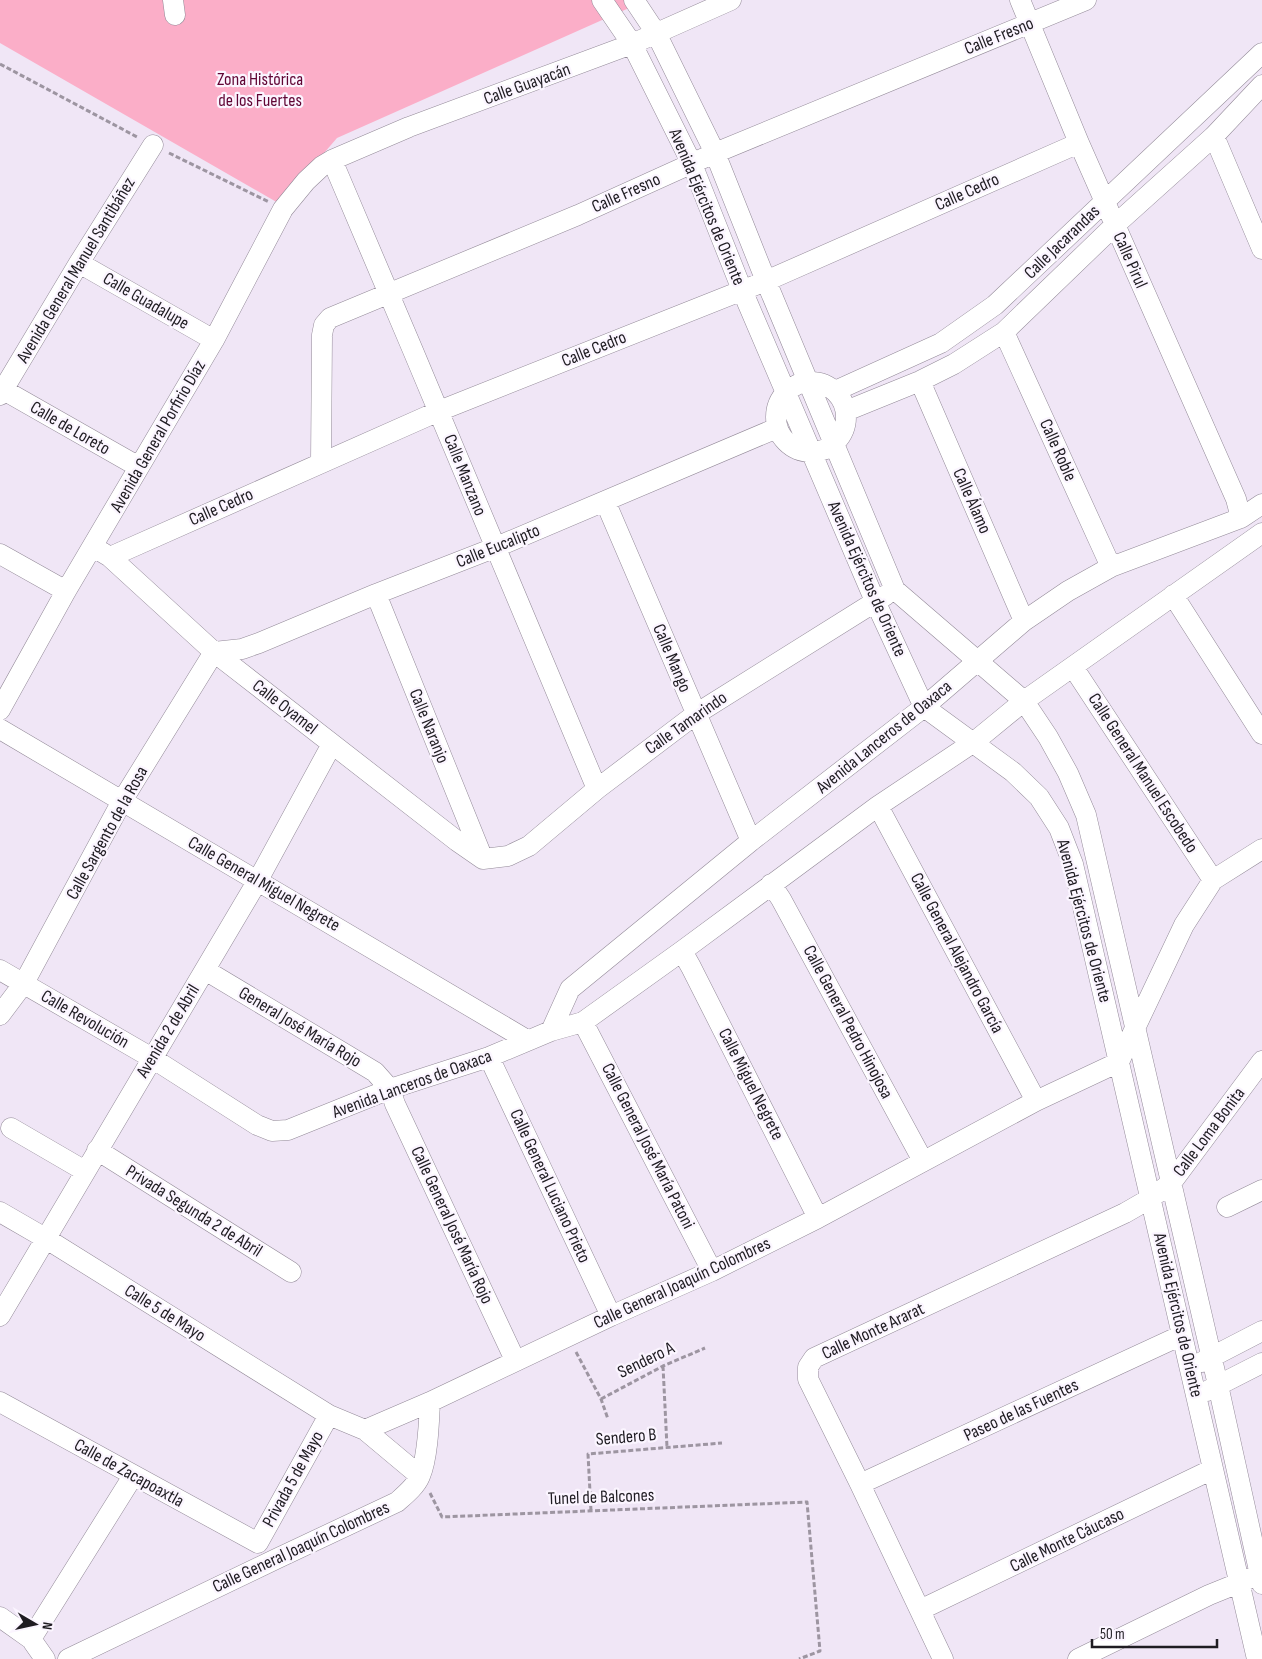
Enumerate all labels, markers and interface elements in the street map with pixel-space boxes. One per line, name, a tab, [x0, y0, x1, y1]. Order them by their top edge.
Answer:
street label: Calle Fresno	[961, 13, 1037, 59]
street label: Calle Guayacán	[481, 59, 573, 109]
park label: Zona Histórica de los Fuertes	[217, 69, 303, 111]
street label: Avenida Ejércitos de Oriente	[664, 125, 749, 288]
street label: Calle Fresno	[589, 169, 663, 217]
street label: Calle Cedro	[932, 169, 1002, 215]
street label: Avenida General Manuel Santibáñez	[12, 173, 140, 367]
street label: Calle Jacarandas	[1020, 201, 1104, 283]
street label: Calle Pirul	[1108, 229, 1152, 291]
street label: Calle Guadalupe	[99, 268, 193, 334]
street label: Calle Cedro	[559, 327, 629, 371]
street label: Avenida General Porfirio Díaz	[105, 356, 210, 517]
street label: Calle de Loreto	[26, 397, 114, 459]
street label: Calle Roble	[1035, 416, 1081, 484]
street label: Calle Manzano	[439, 431, 491, 519]
street label: Calle Álamo	[948, 465, 996, 537]
street label: Calle Cedro	[186, 484, 256, 530]
street label: Avenida Ejércitos de Oriente	[823, 497, 911, 660]
street label: Calle Eucalipto	[453, 520, 543, 572]
street label: Calle Mango	[648, 621, 696, 695]
street label: Calle Oyamel	[248, 675, 322, 739]
street label: Avenida Lanceros de Oaxaca	[811, 676, 956, 799]
street label: Calle Naranjo	[405, 686, 453, 766]
street label: Calle Tamarindo	[641, 687, 731, 759]
street label: Calle General Manuel Escobedo	[1084, 689, 1202, 857]
street label: Calle Sargento de la Rosa	[62, 763, 152, 903]
street label: Calle General Miguel Negrete	[184, 832, 344, 936]
street label: Avenida Ejércitos de Oriente	[1052, 836, 1116, 1005]
street label: Calle General Alejandro García	[906, 869, 1008, 1037]
street label: Calle General Pedro Hinojosa	[799, 942, 897, 1102]
street label: Avenida 2 de Abril	[131, 981, 204, 1082]
street label: General José María Rojo	[235, 982, 365, 1072]
street label: Calle Revolución	[37, 985, 133, 1053]
street label: Calle Miguel Negrete	[714, 1025, 788, 1143]
street label: Avenida Lanceros de Oaxaca	[329, 1045, 495, 1123]
street label: Calle General José María Patoni	[597, 1060, 699, 1232]
street label: Calle Loma Bonita	[1169, 1083, 1249, 1181]
street label: Calle General Luciano Prieto	[505, 1106, 595, 1266]
street label: Calle General José María Rojo	[406, 1143, 498, 1307]
street label: Privada Segunda 2 de Abril	[122, 1161, 266, 1261]
street label: Avenida Ejércitos de Oriente	[1149, 1230, 1207, 1399]
street label: Calle General Joaquín Colombres	[590, 1233, 774, 1333]
street label: Calle 5 de Mayo	[121, 1280, 209, 1346]
street label: Calle Monte Ararat	[818, 1298, 928, 1364]
street label: Sendero A	[614, 1337, 678, 1383]
street label: Paseo de las Fuentes	[960, 1374, 1082, 1446]
street label: Sendero B	[595, 1424, 657, 1450]
street label: Privada 5 de Mayo	[258, 1427, 328, 1531]
street label: Calle de Zacapoaxtla	[71, 1434, 188, 1512]
street label: Tunel de Balcones	[547, 1485, 655, 1509]
street label: Calle General Joaquín Colombres	[209, 1497, 393, 1597]
street label: Calle Monte Cáucaso	[1007, 1503, 1127, 1577]
north arrow	[10, 1599, 60, 1649]
scale bar	[1092, 1616, 1217, 1648]
text: N	[38, 1621, 56, 1631]
text: 50 m	[1100, 1625, 1125, 1644]

